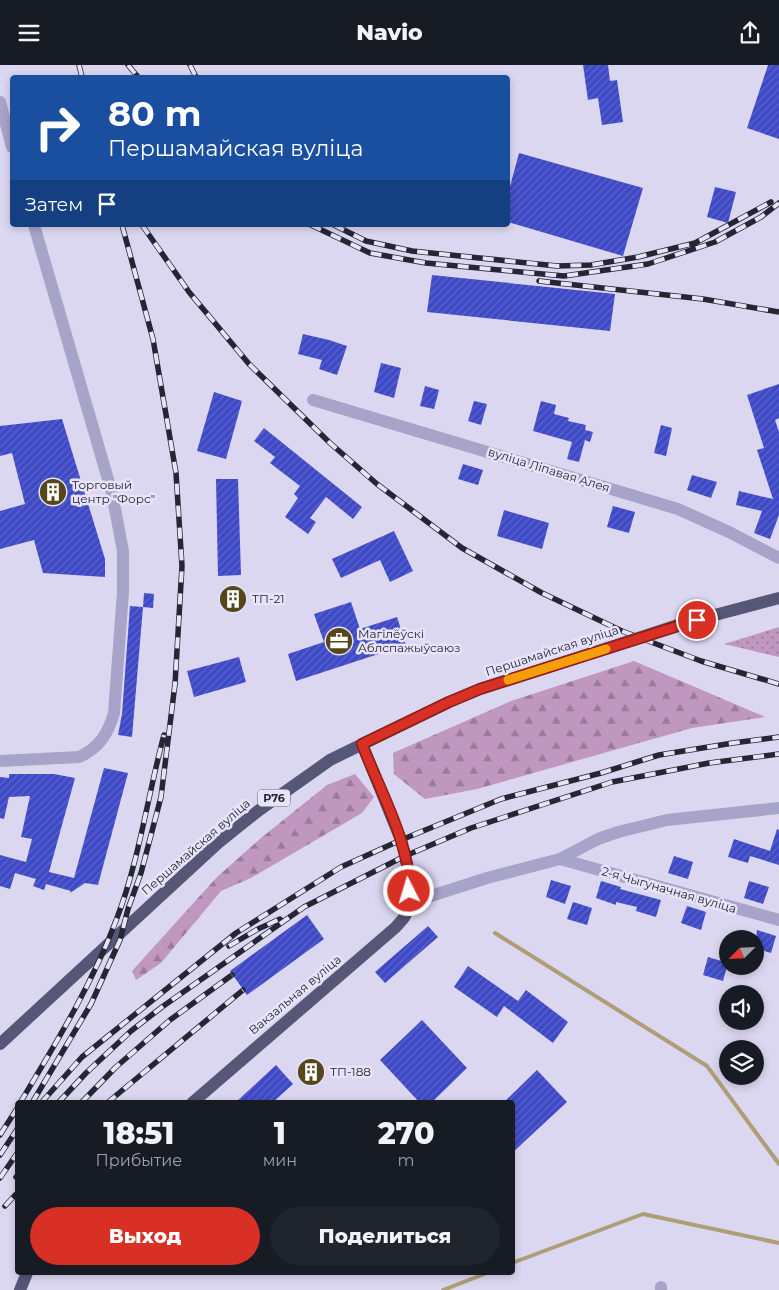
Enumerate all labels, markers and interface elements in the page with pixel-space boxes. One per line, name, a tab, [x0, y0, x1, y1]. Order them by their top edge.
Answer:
icon: menu	[15, 19, 43, 47]
text: Navio	[356, 19, 423, 46]
icon: share	[736, 19, 764, 47]
text: 80 m	[108, 92, 202, 135]
icon: right	[25, 95, 90, 160]
text: Першамайская вуліца	[108, 135, 363, 162]
icon: arrive	[93, 190, 121, 218]
text: Затем	[25, 193, 83, 216]
street label: вуліца Ліпавая Алея	[486, 444, 612, 495]
building icon: Торговый центр "Форс"	[38, 477, 68, 507]
place label: Торговый центр "Форс"	[72, 477, 155, 506]
building icon: ТП-21	[218, 584, 248, 614]
place label: ТП-21	[252, 591, 285, 606]
pin	[676, 599, 718, 641]
icon: arrive	[683, 606, 711, 634]
street label: Першамайская вуліца	[483, 622, 620, 679]
office icon: Магілёўскі Аблспажыўсаюз	[324, 626, 354, 656]
place label: Магілёўскі Аблспажыўсаюз	[358, 626, 461, 655]
road number: Р76	[258, 789, 290, 806]
street label: Першамайская вуліца	[138, 795, 253, 898]
street label: 2-я Чыгуначная вуліца	[600, 863, 738, 916]
position arrow	[382, 864, 434, 916]
north arrow	[719, 930, 764, 975]
map controls	[719, 930, 764, 1085]
street label: Вакзальная вуліца	[245, 952, 344, 1038]
button: sound	[719, 985, 764, 1030]
button: layers	[719, 1040, 764, 1085]
building icon: ТП-188	[296, 1057, 326, 1087]
place label: ТП-188	[330, 1064, 371, 1079]
text: 18:51	[103, 1115, 174, 1152]
text: 1	[274, 1115, 286, 1152]
text: 270	[378, 1115, 435, 1152]
text: Прибытие	[95, 1151, 182, 1170]
text: мин	[263, 1151, 297, 1170]
text: m	[398, 1151, 415, 1170]
button: Выход	[30, 1207, 260, 1265]
button: Поделиться	[270, 1207, 500, 1265]

